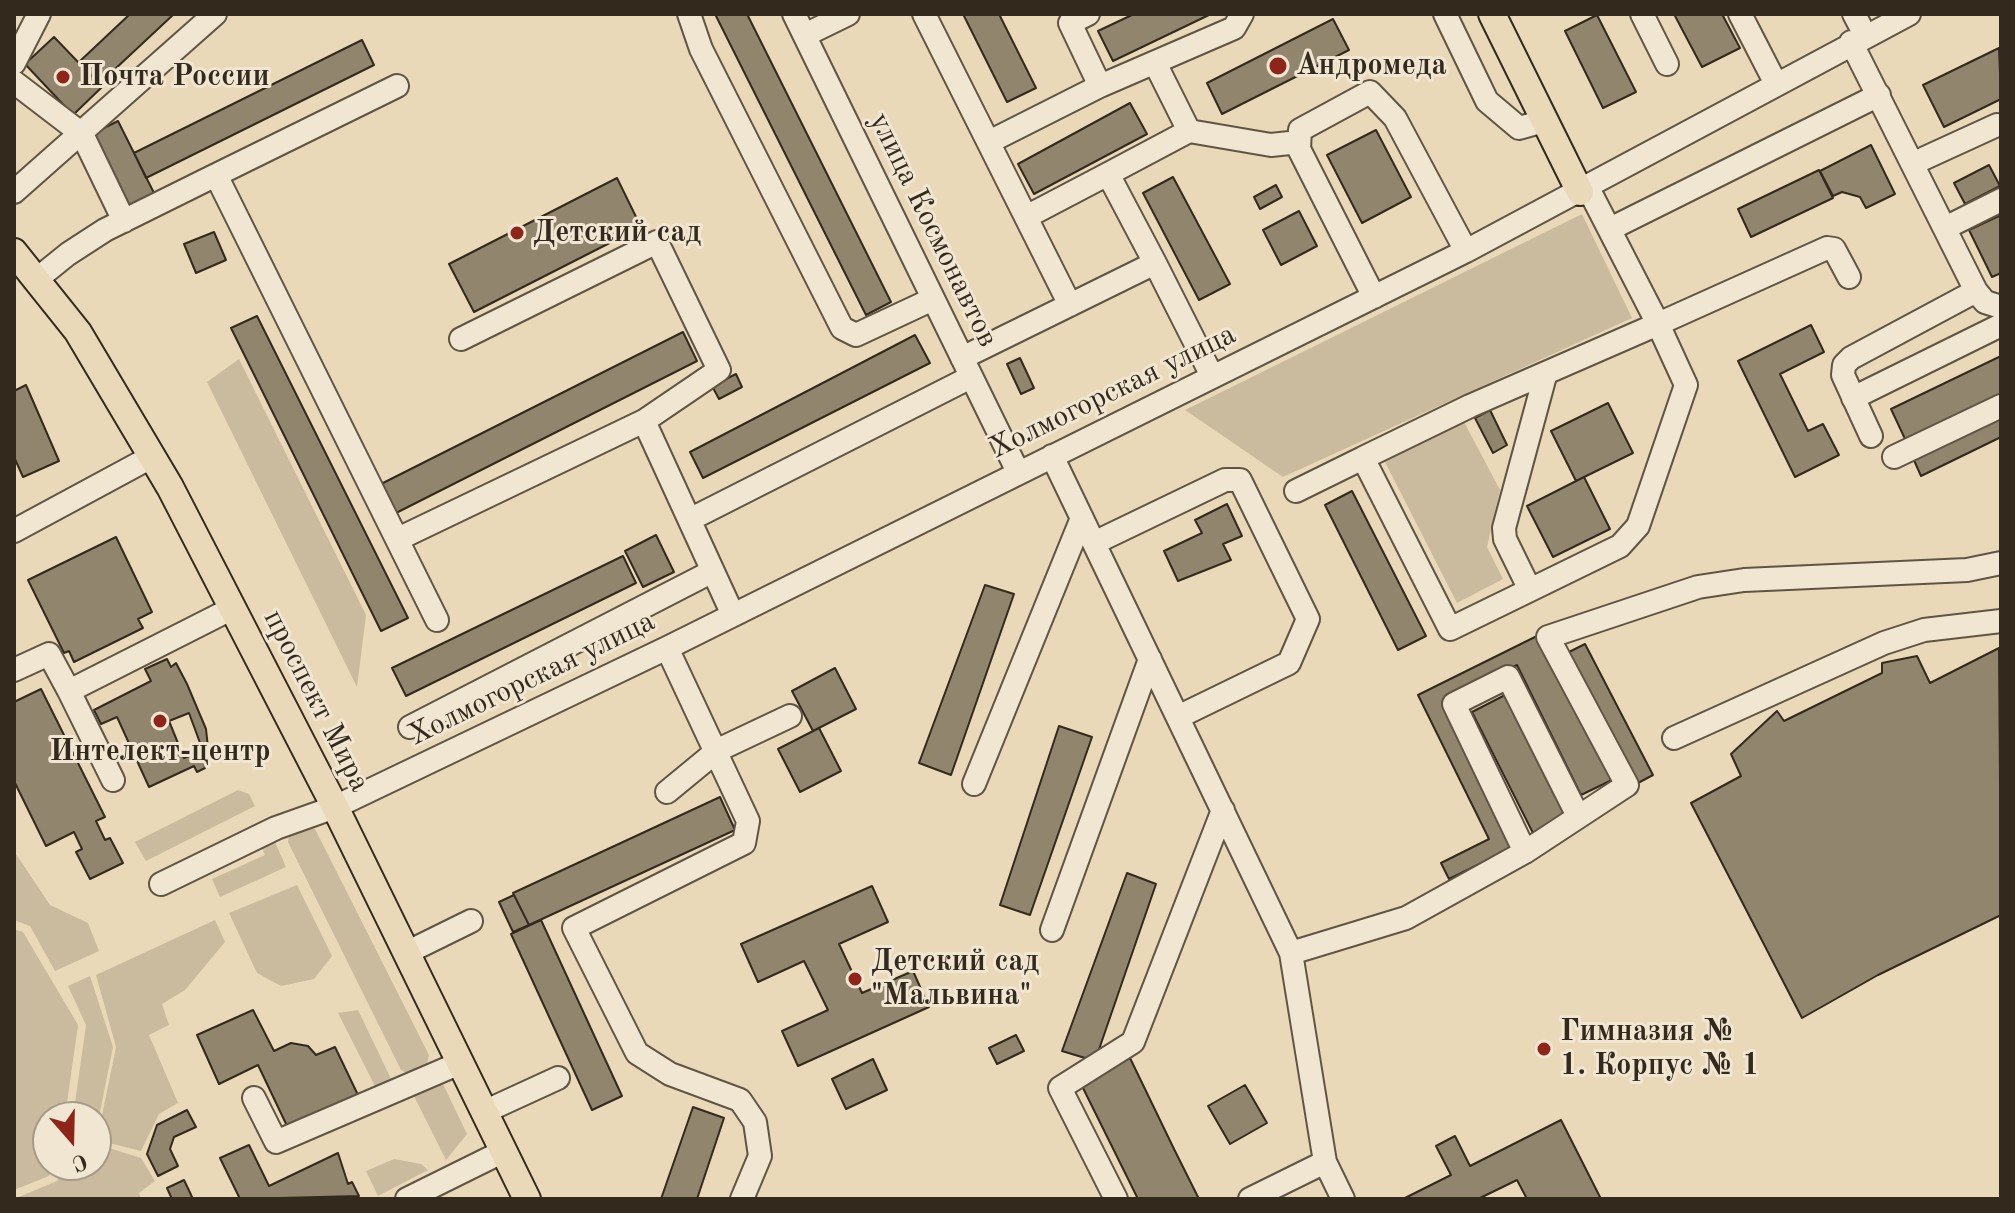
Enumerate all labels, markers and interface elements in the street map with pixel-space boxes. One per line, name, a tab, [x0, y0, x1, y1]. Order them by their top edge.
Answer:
place label: Андромеда	[1296, 48, 1447, 84]
marker: Андромеда	[1267, 55, 1289, 77]
place label: Почта России	[79, 59, 270, 95]
marker: Почта России	[54, 68, 72, 86]
street label: улица Космонавтов	[861, 107, 1005, 353]
place label: Детский сад	[533, 215, 701, 251]
marker: Детский сад	[508, 224, 526, 242]
street label: Холмогорская улица	[984, 317, 1242, 467]
street label: проспект Мира	[255, 604, 377, 798]
street label: Холмогорская улица	[403, 604, 661, 754]
marker: Интелект-центр	[151, 712, 169, 730]
place label: Интелект-центр	[49, 734, 271, 770]
place label: Детский сад "Мальвина"	[871, 944, 1039, 1014]
marker: Детский сад "Мальвина"	[846, 970, 864, 988]
place label: Гимназия № 1. Корпус № 1	[1560, 1014, 1759, 1084]
marker: Гимназия № 1. Корпус № 1	[1535, 1040, 1553, 1058]
north arrow	[32, 1101, 112, 1181]
text: С	[69, 1149, 90, 1174]

